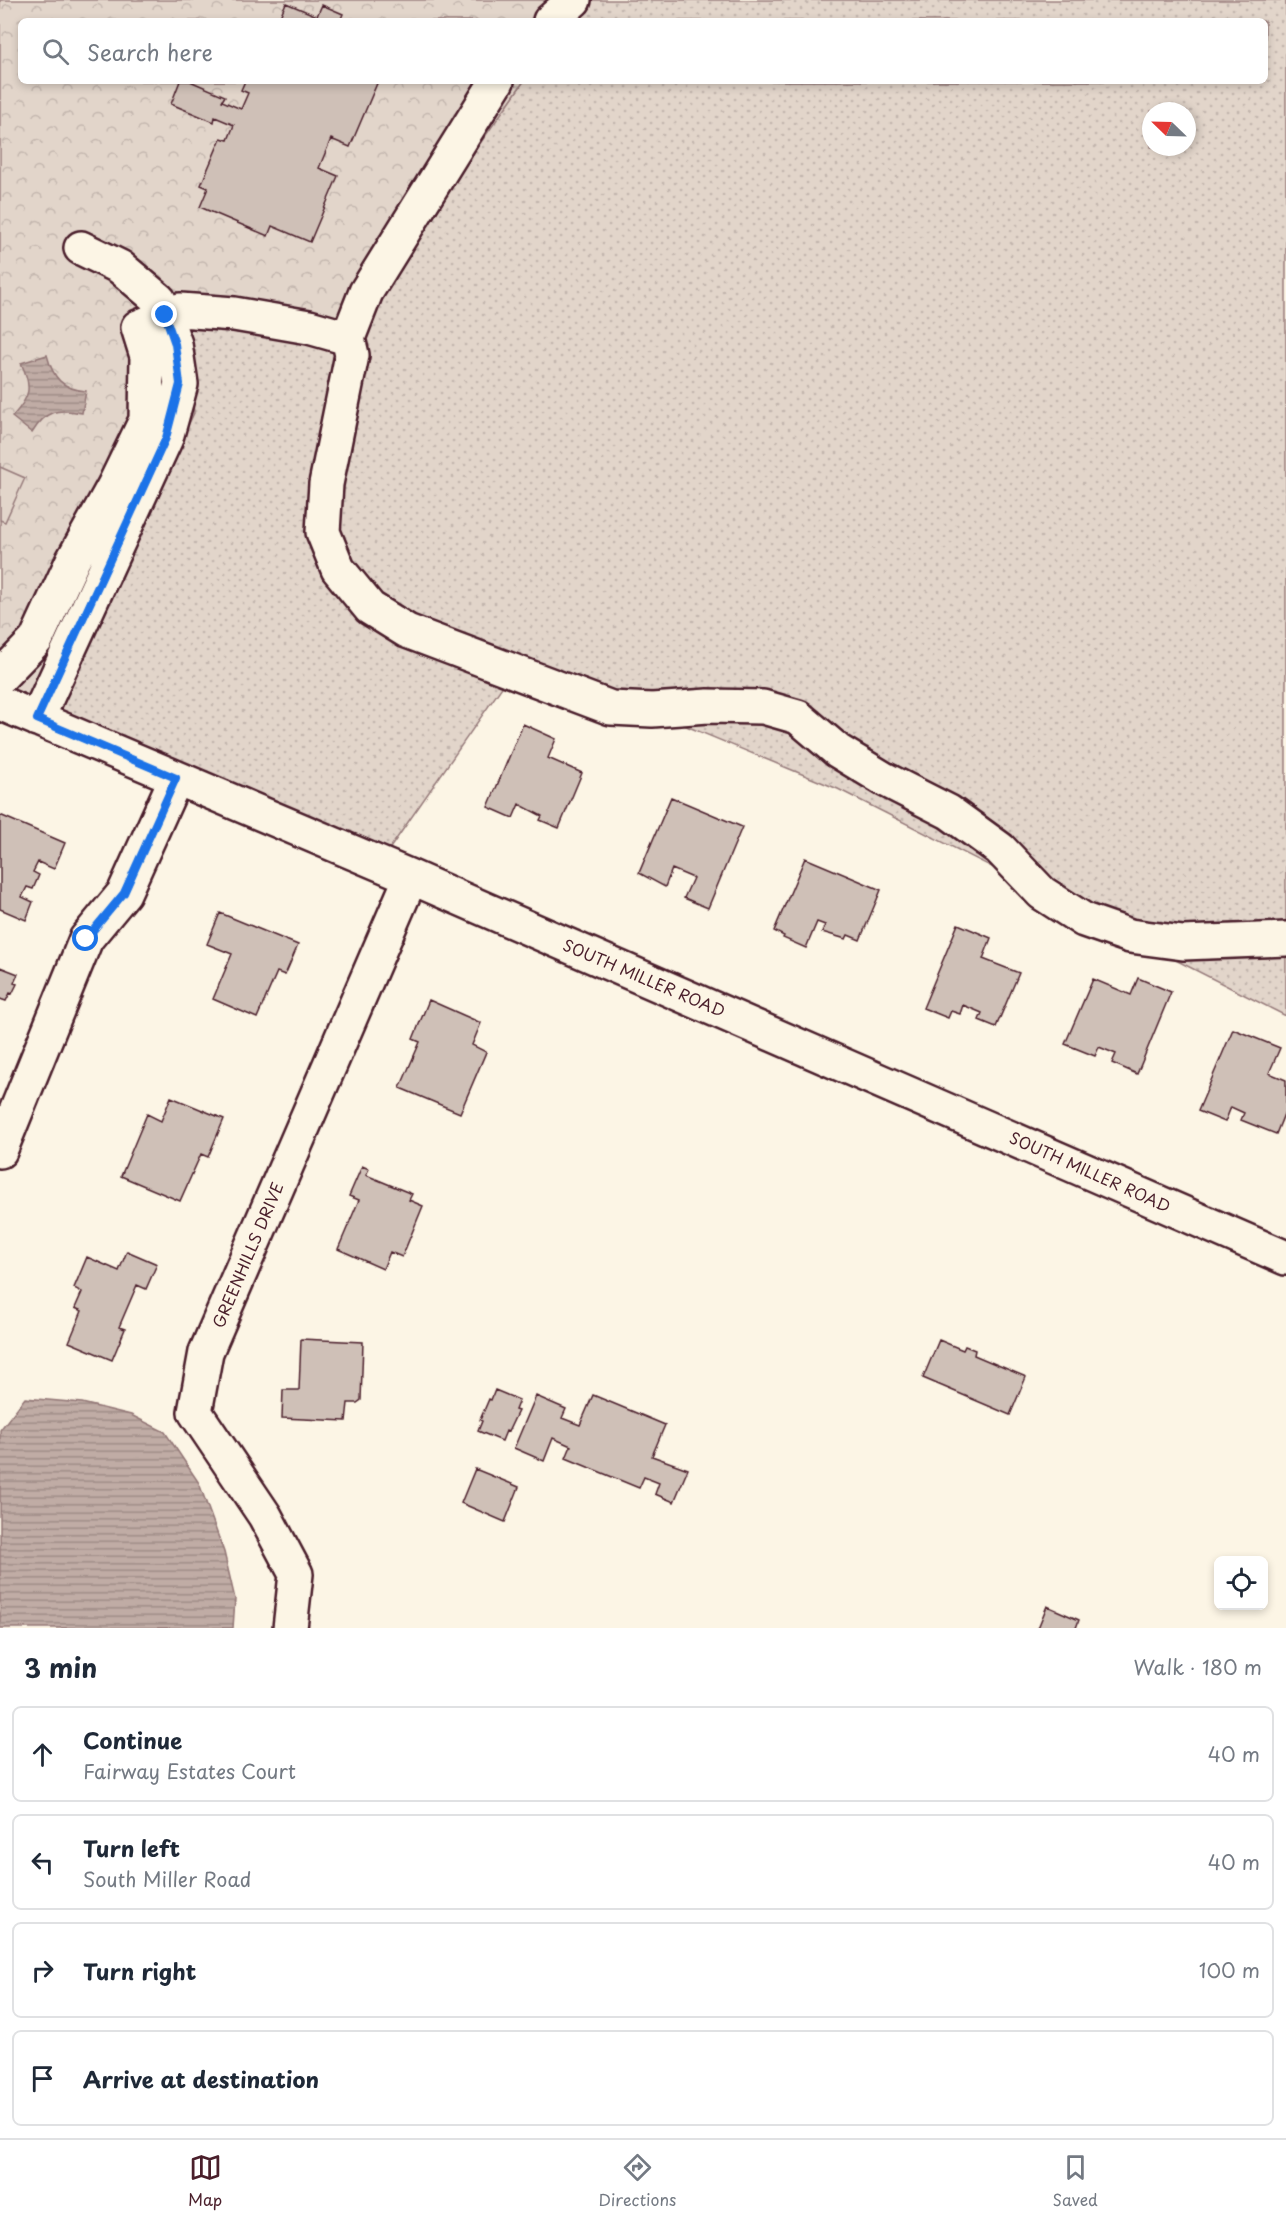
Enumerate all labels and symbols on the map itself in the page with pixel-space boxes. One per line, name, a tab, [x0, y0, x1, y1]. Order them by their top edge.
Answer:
north arrow	[1142, 102, 1196, 156]
route end	[151, 301, 177, 327]
route start	[72, 925, 98, 951]
street label: SOUTH MILLER ROAD	[560, 932, 729, 1022]
street label: SOUTH MILLER ROAD	[1006, 1125, 1175, 1217]
street label: GREENHILLS DRIVE	[206, 1178, 289, 1331]

